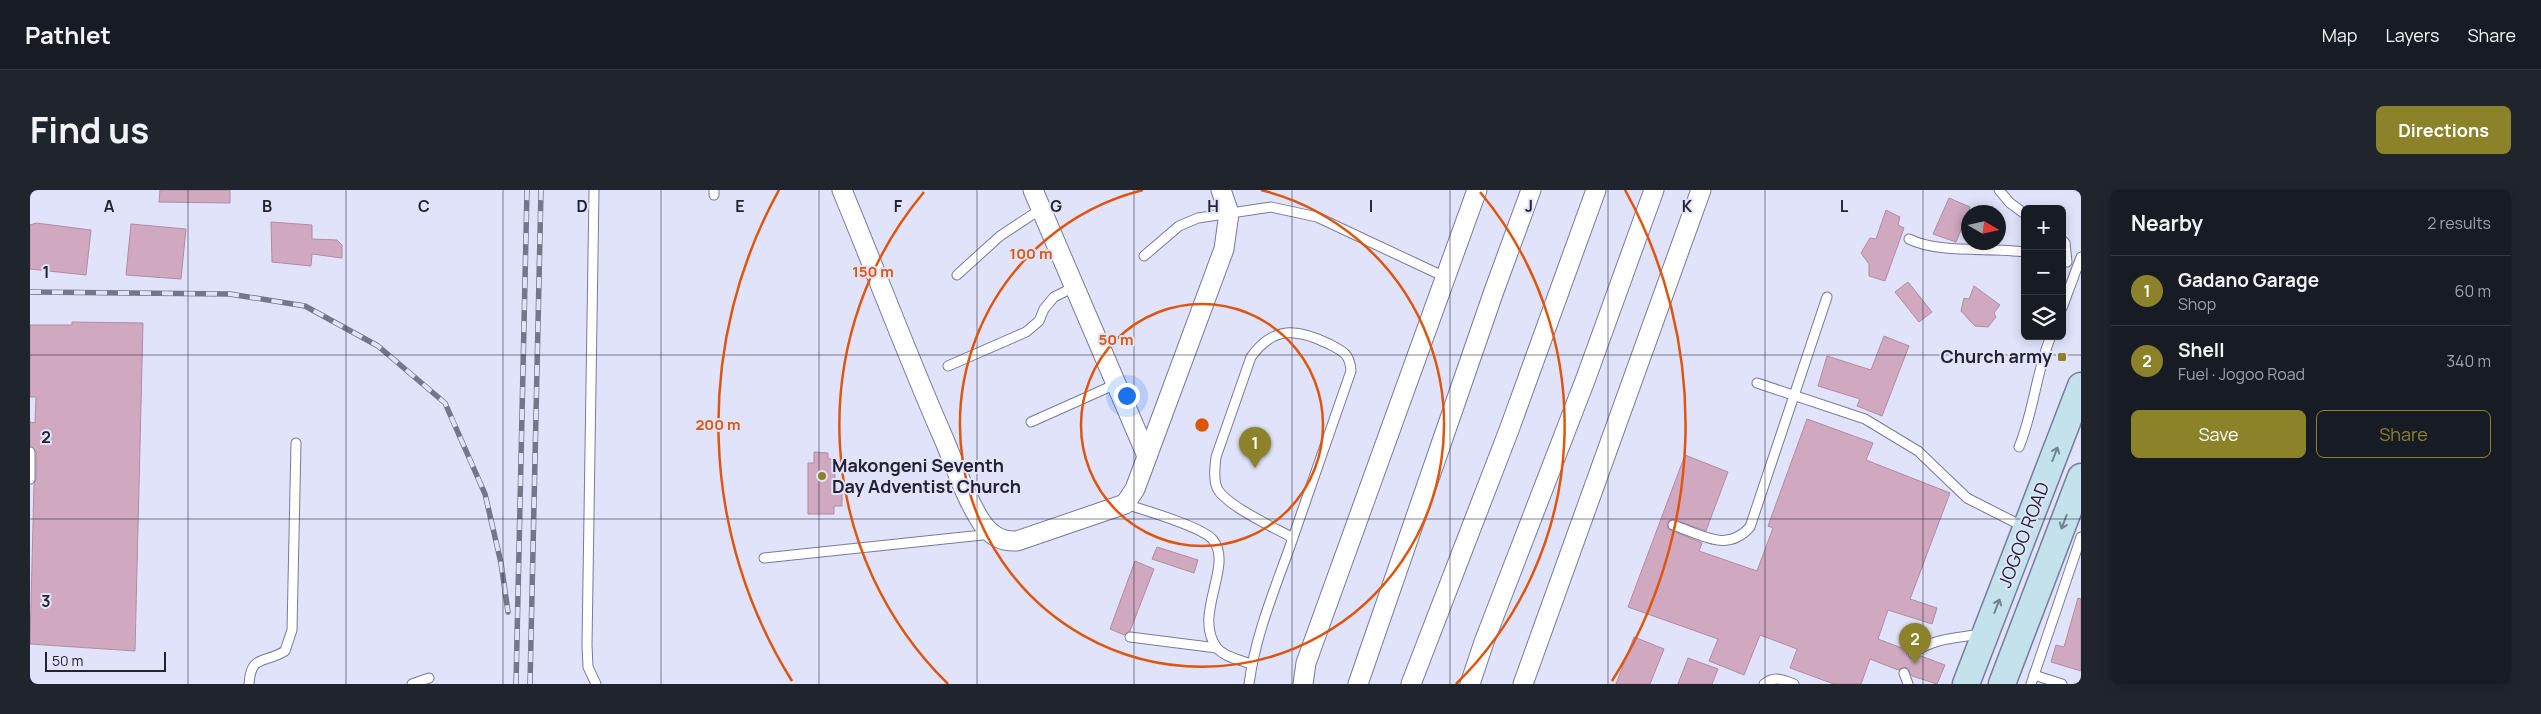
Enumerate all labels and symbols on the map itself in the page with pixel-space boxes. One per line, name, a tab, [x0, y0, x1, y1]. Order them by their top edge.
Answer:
text: A	[104, 195, 115, 217]
text: B	[262, 195, 272, 217]
text: C	[418, 195, 430, 217]
text: D	[576, 195, 588, 217]
text: E	[735, 195, 745, 217]
text: F	[894, 195, 903, 217]
text: G	[1050, 195, 1062, 217]
text: H	[1207, 195, 1219, 217]
text: I	[1369, 195, 1373, 217]
text: J	[1525, 195, 1533, 217]
text: K	[1682, 195, 1693, 217]
text: L	[1840, 195, 1849, 217]
north arrow	[1961, 205, 2006, 250]
text: 100 m	[1010, 243, 1052, 264]
text: 1	[42, 261, 50, 283]
text: 150 m	[852, 261, 894, 282]
text: 50 m	[1098, 329, 1134, 350]
place label: Church army	[1941, 344, 2052, 368]
marker: Church army	[2056, 351, 2068, 363]
your location	[1114, 383, 1140, 409]
text: 200 m	[695, 414, 741, 435]
centre of rings	[1193, 416, 1211, 434]
text: 2	[41, 426, 51, 448]
pin: 1	[1239, 427, 1271, 468]
one-way arrow	[2051, 447, 2060, 462]
place label: Makongeni Seventh Day Adventist Church	[832, 453, 1021, 498]
marker: Makongeni Seventh Day Adventist Church	[816, 470, 828, 482]
street label: JOGOO ROAD	[1992, 478, 2054, 591]
one-way arrow	[2059, 514, 2068, 529]
text: 3	[41, 590, 51, 612]
one-way arrow	[1993, 599, 2002, 614]
pin: 2	[1899, 623, 1931, 664]
scale bar	[45, 649, 166, 672]

